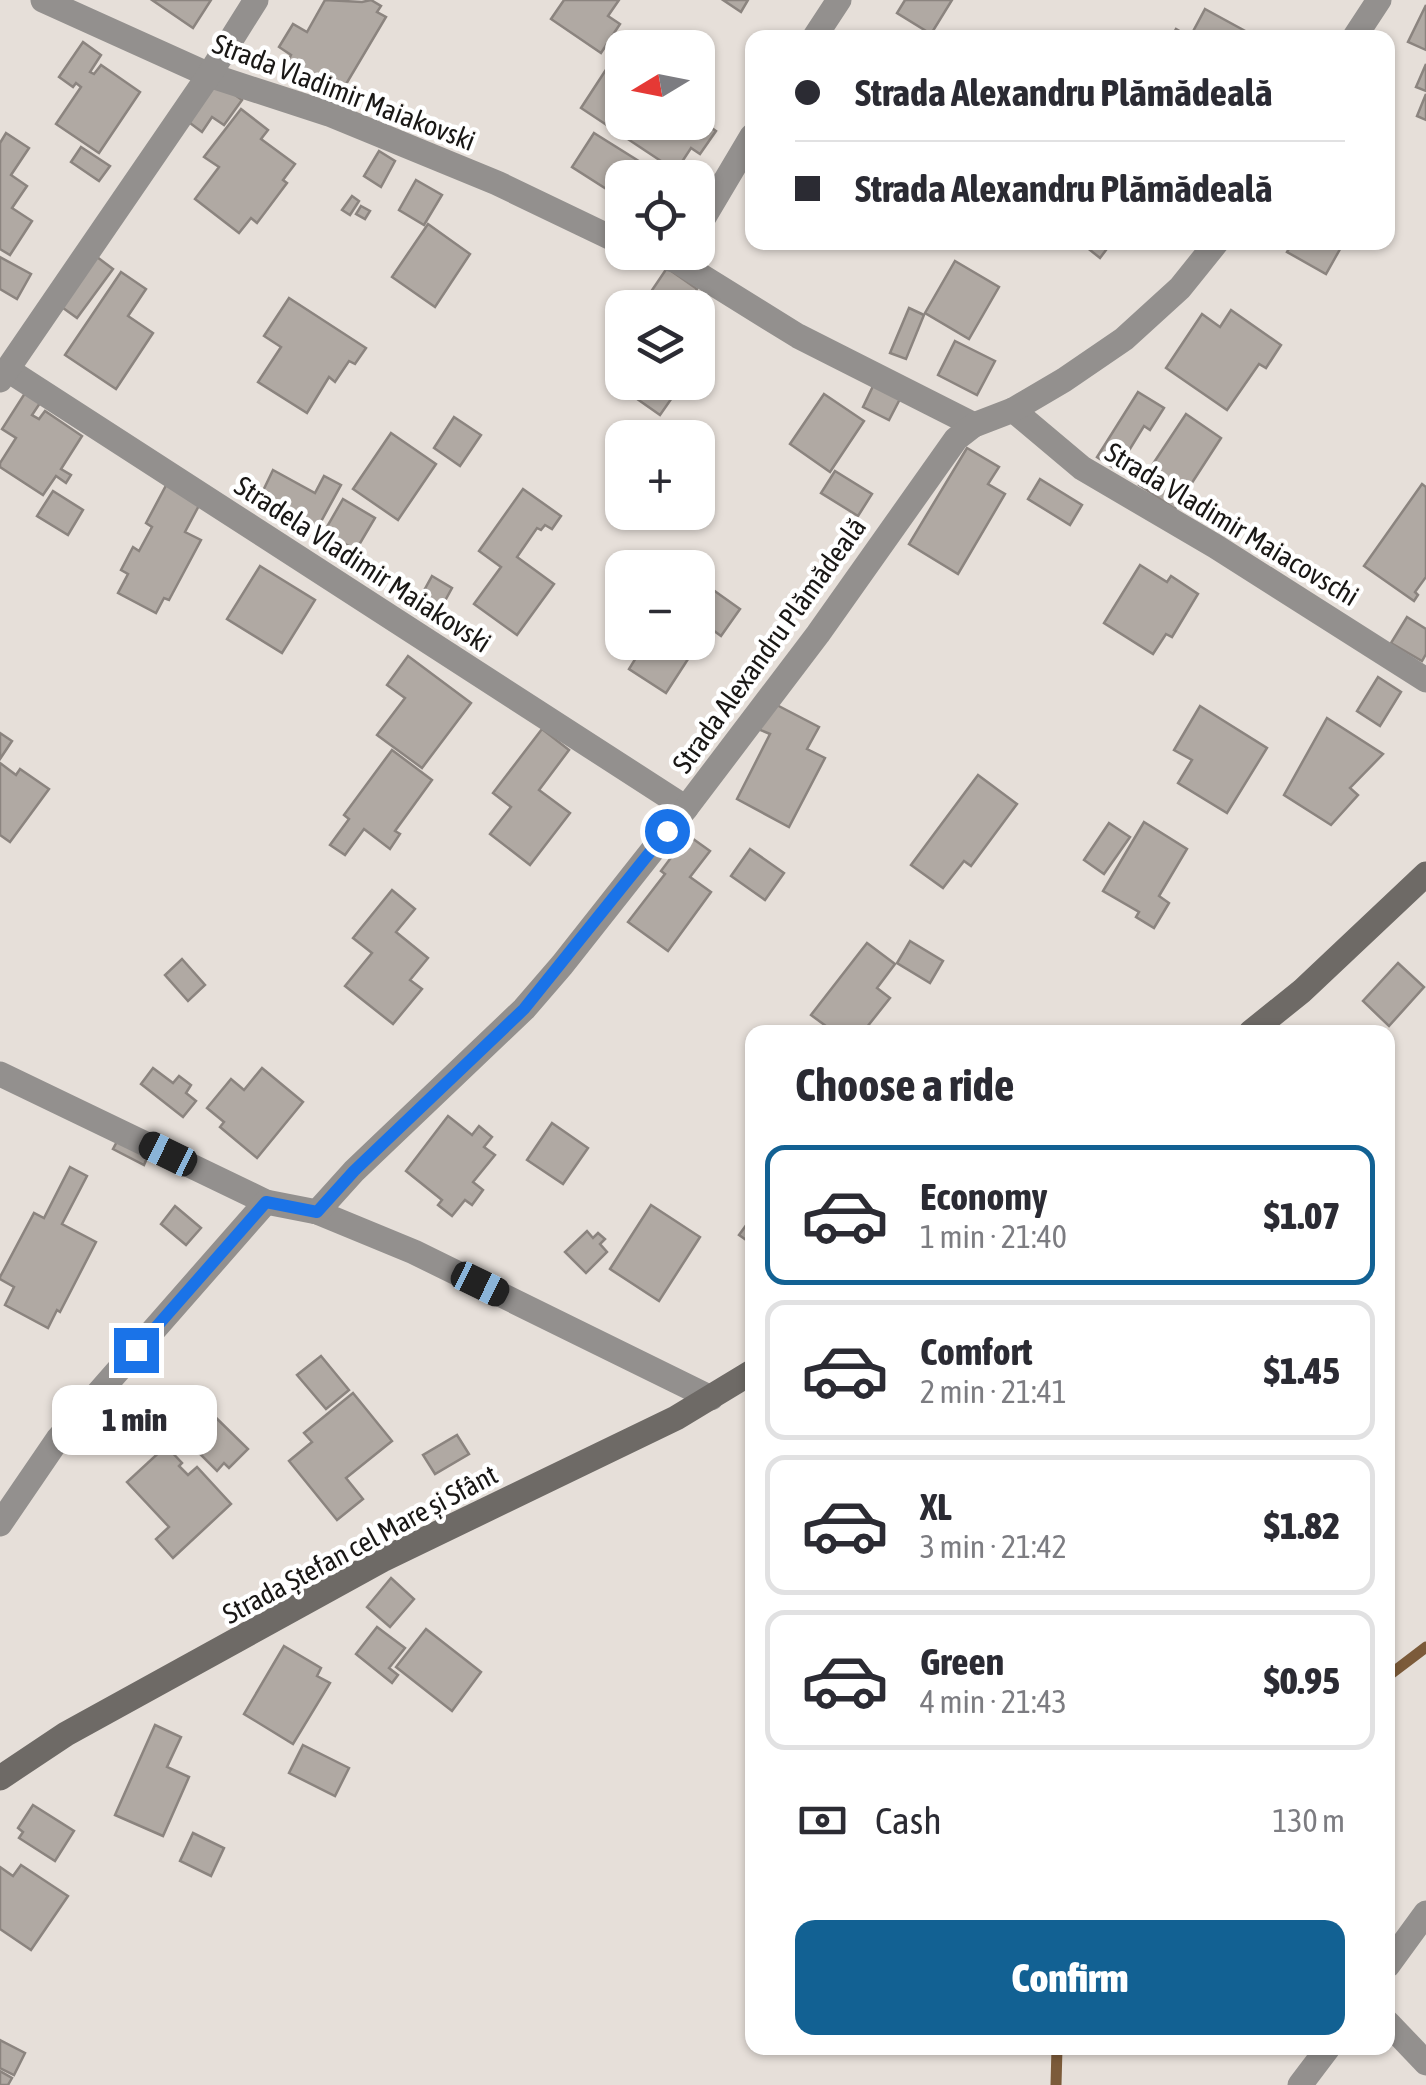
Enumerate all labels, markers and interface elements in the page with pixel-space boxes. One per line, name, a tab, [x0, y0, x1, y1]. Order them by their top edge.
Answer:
street label: Strada Vladimir Maiakovski	[208, 27, 480, 157]
north arrow	[605, 30, 715, 140]
map controls	[605, 30, 715, 660]
text: Strada Alexandru Plămădeală	[855, 71, 1272, 114]
button: locate	[605, 160, 715, 270]
text: Strada Alexandru Plămădeală	[855, 167, 1272, 210]
button: layers	[605, 290, 715, 400]
button: +	[605, 420, 715, 530]
street label: Strada Vladimir Maiacovschi	[1100, 436, 1364, 612]
street label: Stradela Vladimir Maiakovski	[229, 469, 497, 659]
street label: Strada Alexandru Plămădeală	[666, 511, 872, 779]
button: −	[605, 550, 715, 660]
route start	[645, 809, 690, 854]
text: Choose a ride	[795, 1059, 1014, 1111]
car	[134, 1127, 202, 1181]
icon: car	[800, 1170, 890, 1260]
text: Economy	[920, 1175, 1047, 1218]
text: $1.07	[1264, 1194, 1340, 1237]
text: 1 min · 21:40	[920, 1218, 1067, 1255]
car	[446, 1257, 514, 1311]
icon: car	[800, 1325, 890, 1415]
route end	[114, 1328, 159, 1373]
text: Comfort	[920, 1330, 1032, 1373]
text: $1.45	[1264, 1349, 1340, 1392]
text: 2 min · 21:41	[920, 1373, 1067, 1410]
callout: 1 min	[54, 1385, 218, 1455]
text: 1 min	[102, 1401, 167, 1438]
street label: Strada Ștefan cel Mare și Sfânt	[217, 1458, 503, 1630]
icon: car	[800, 1480, 890, 1570]
text: XL	[920, 1485, 952, 1528]
text: $1.82	[1264, 1504, 1340, 1547]
text: 3 min · 21:42	[920, 1528, 1067, 1565]
icon: car	[800, 1635, 890, 1725]
text: Green	[920, 1640, 1004, 1683]
text: $0.95	[1264, 1659, 1340, 1702]
text: 4 min · 21:43	[920, 1683, 1067, 1720]
icon: cash	[795, 1793, 850, 1848]
text: Cash	[875, 1799, 942, 1842]
text: 130 m	[1272, 1802, 1345, 1839]
button: Confirm	[795, 1920, 1345, 2035]

